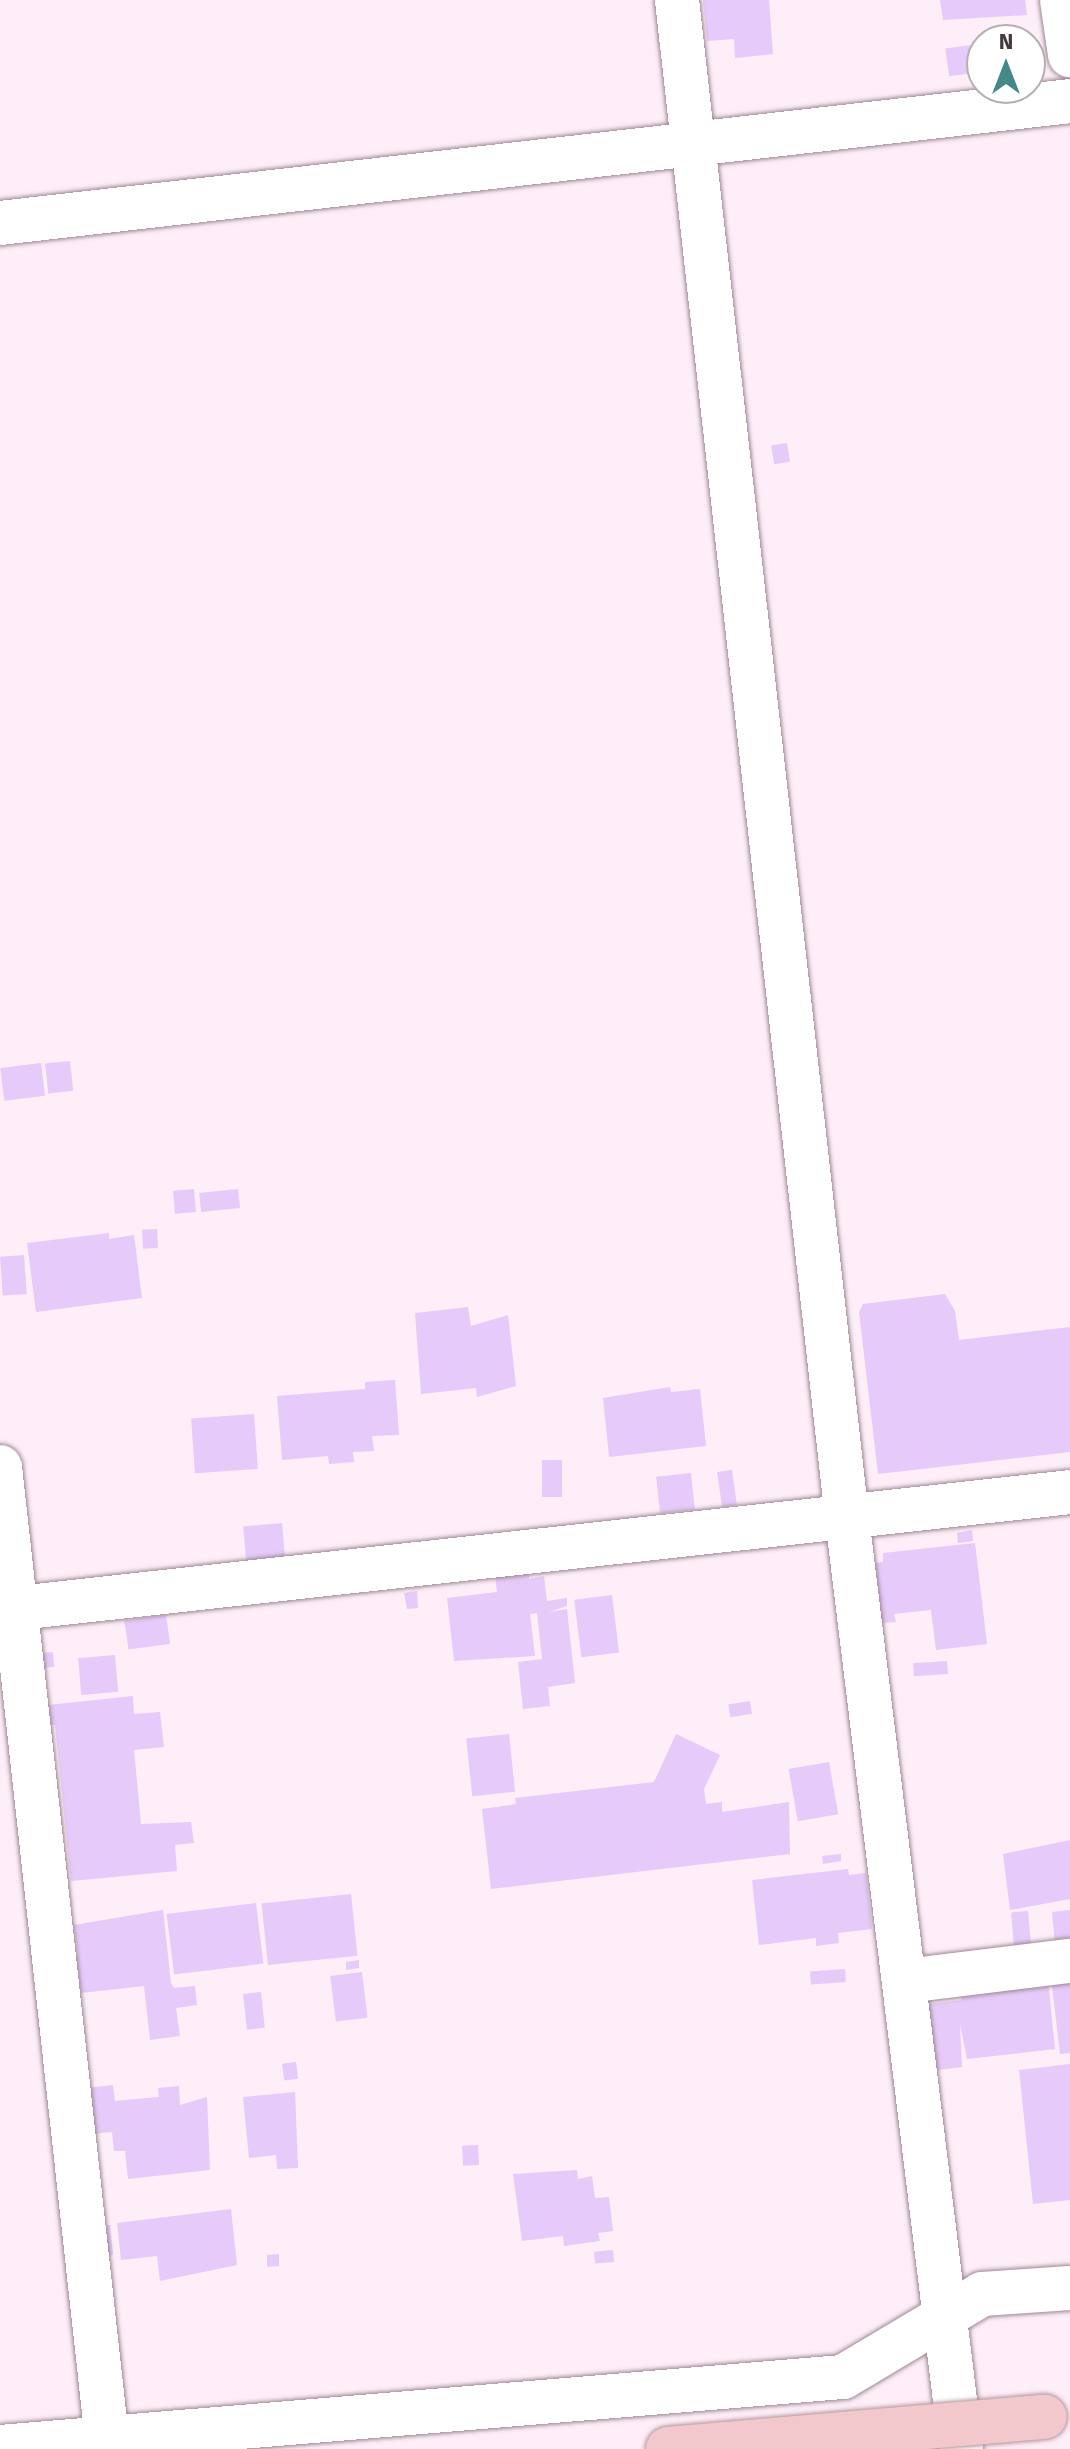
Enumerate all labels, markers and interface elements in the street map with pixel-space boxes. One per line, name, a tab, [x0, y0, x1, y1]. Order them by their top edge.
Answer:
north arrow	[966, 24, 1046, 104]
text: N	[999, 28, 1013, 55]

